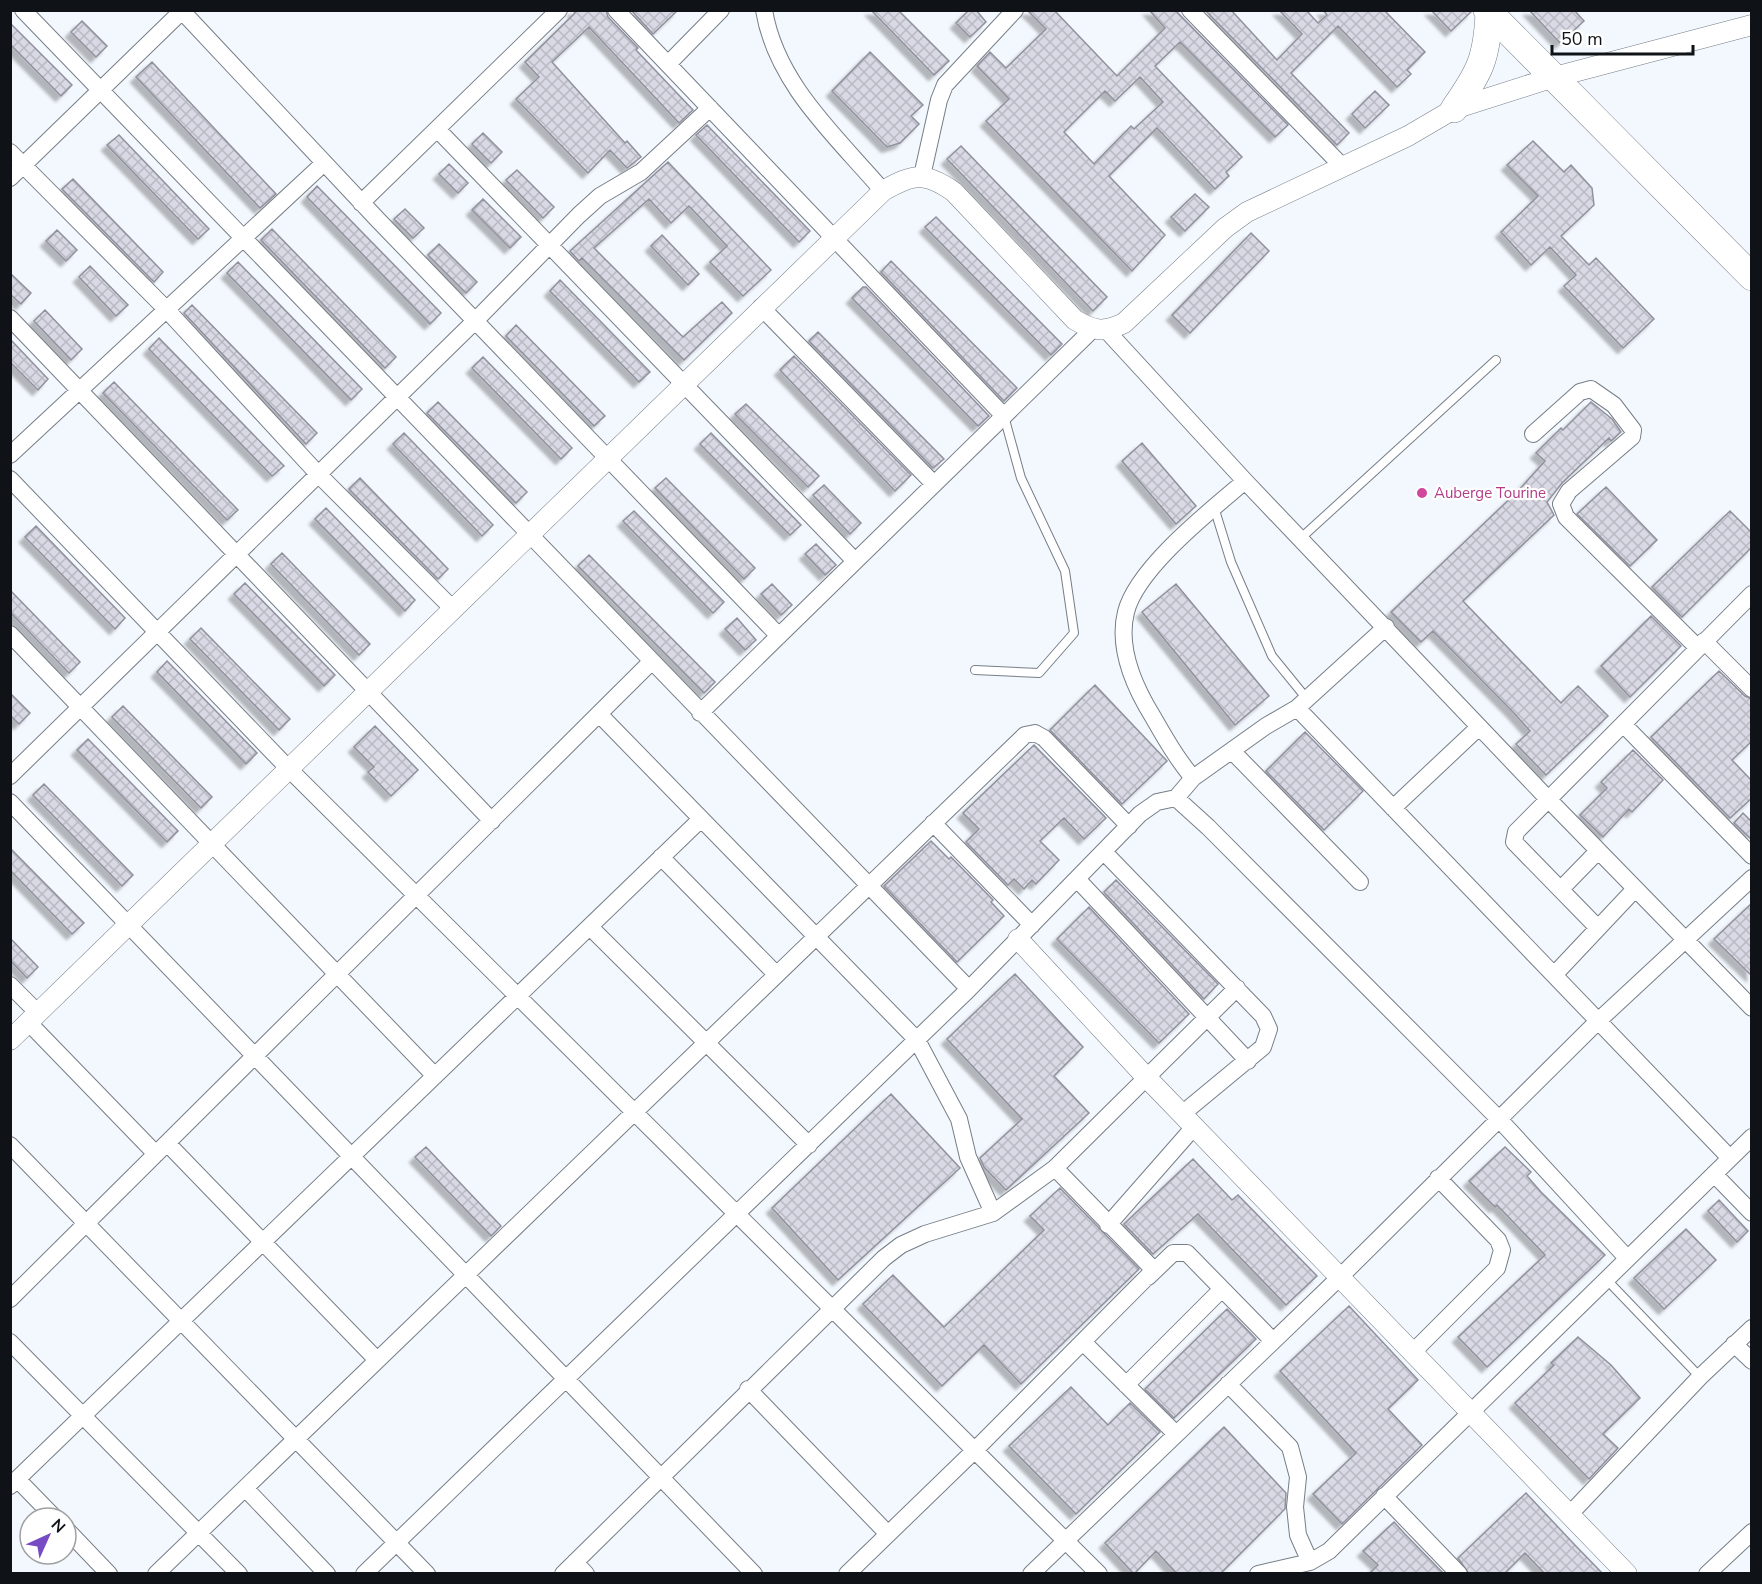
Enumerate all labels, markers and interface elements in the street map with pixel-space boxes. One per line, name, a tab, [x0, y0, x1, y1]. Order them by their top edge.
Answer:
scale bar	[1552, 18, 1693, 56]
text: 50 m	[1561, 27, 1603, 51]
place label: Auberge Tourine	[1434, 483, 1546, 503]
marker: Auberge Tourine	[1415, 486, 1429, 500]
north arrow	[18, 1506, 78, 1566]
text: N	[46, 1514, 70, 1538]

